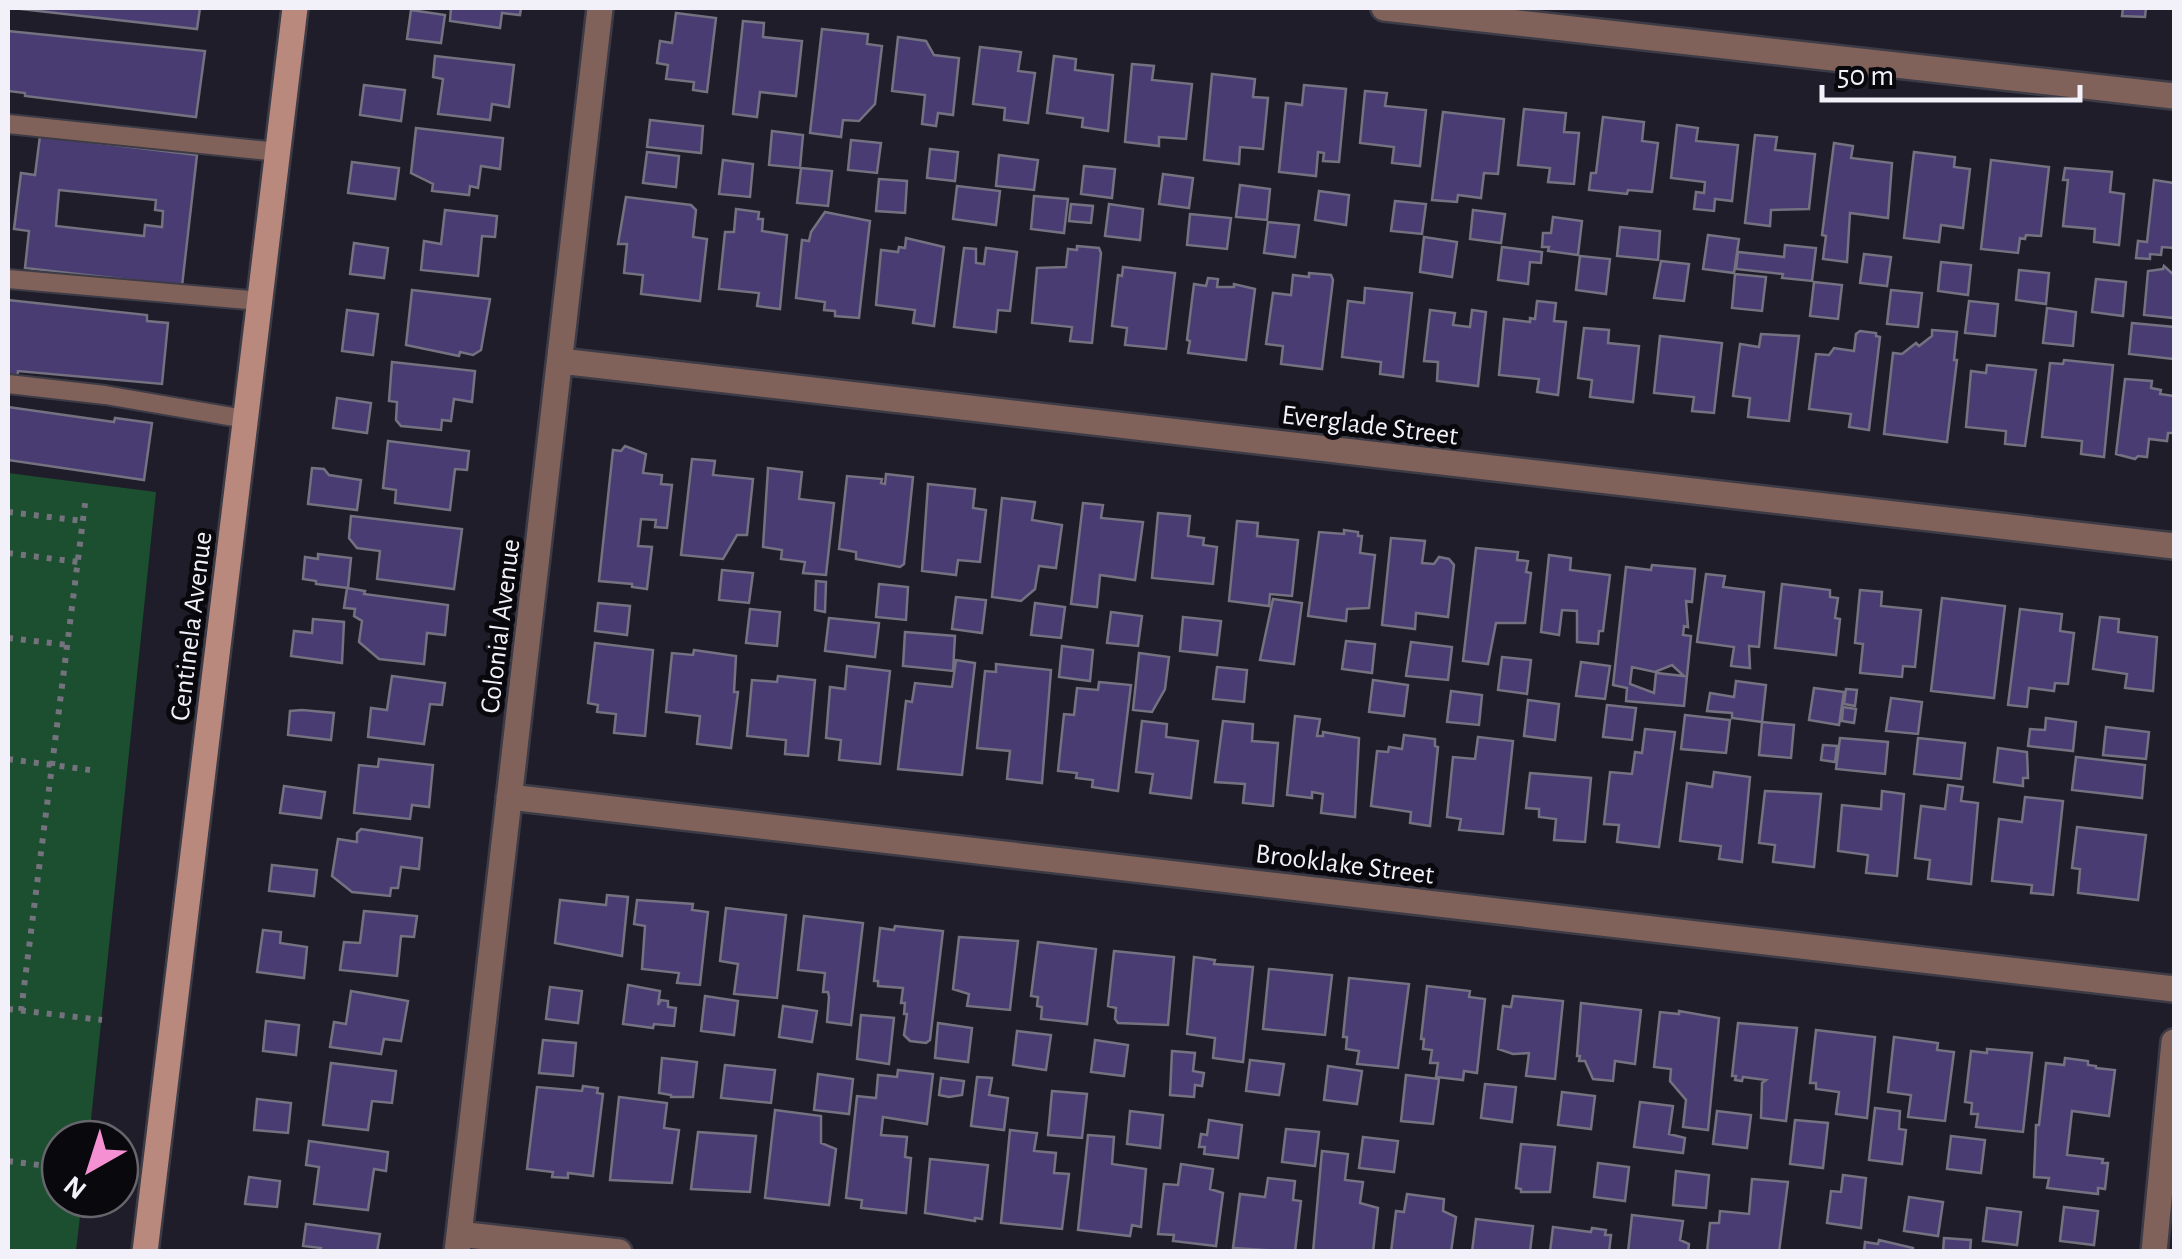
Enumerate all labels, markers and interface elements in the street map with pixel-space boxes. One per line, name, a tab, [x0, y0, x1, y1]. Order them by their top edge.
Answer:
scale bar	[1822, 40, 2080, 102]
text: 50 m	[1837, 61, 1894, 91]
street label: Everglade Street	[1280, 401, 1460, 451]
street label: Centinela Avenue	[166, 530, 217, 722]
street label: Colonial Avenue	[476, 537, 526, 715]
street label: Brooklake Street	[1254, 840, 1436, 890]
north arrow	[40, 1119, 140, 1219]
text: N	[59, 1170, 92, 1204]

